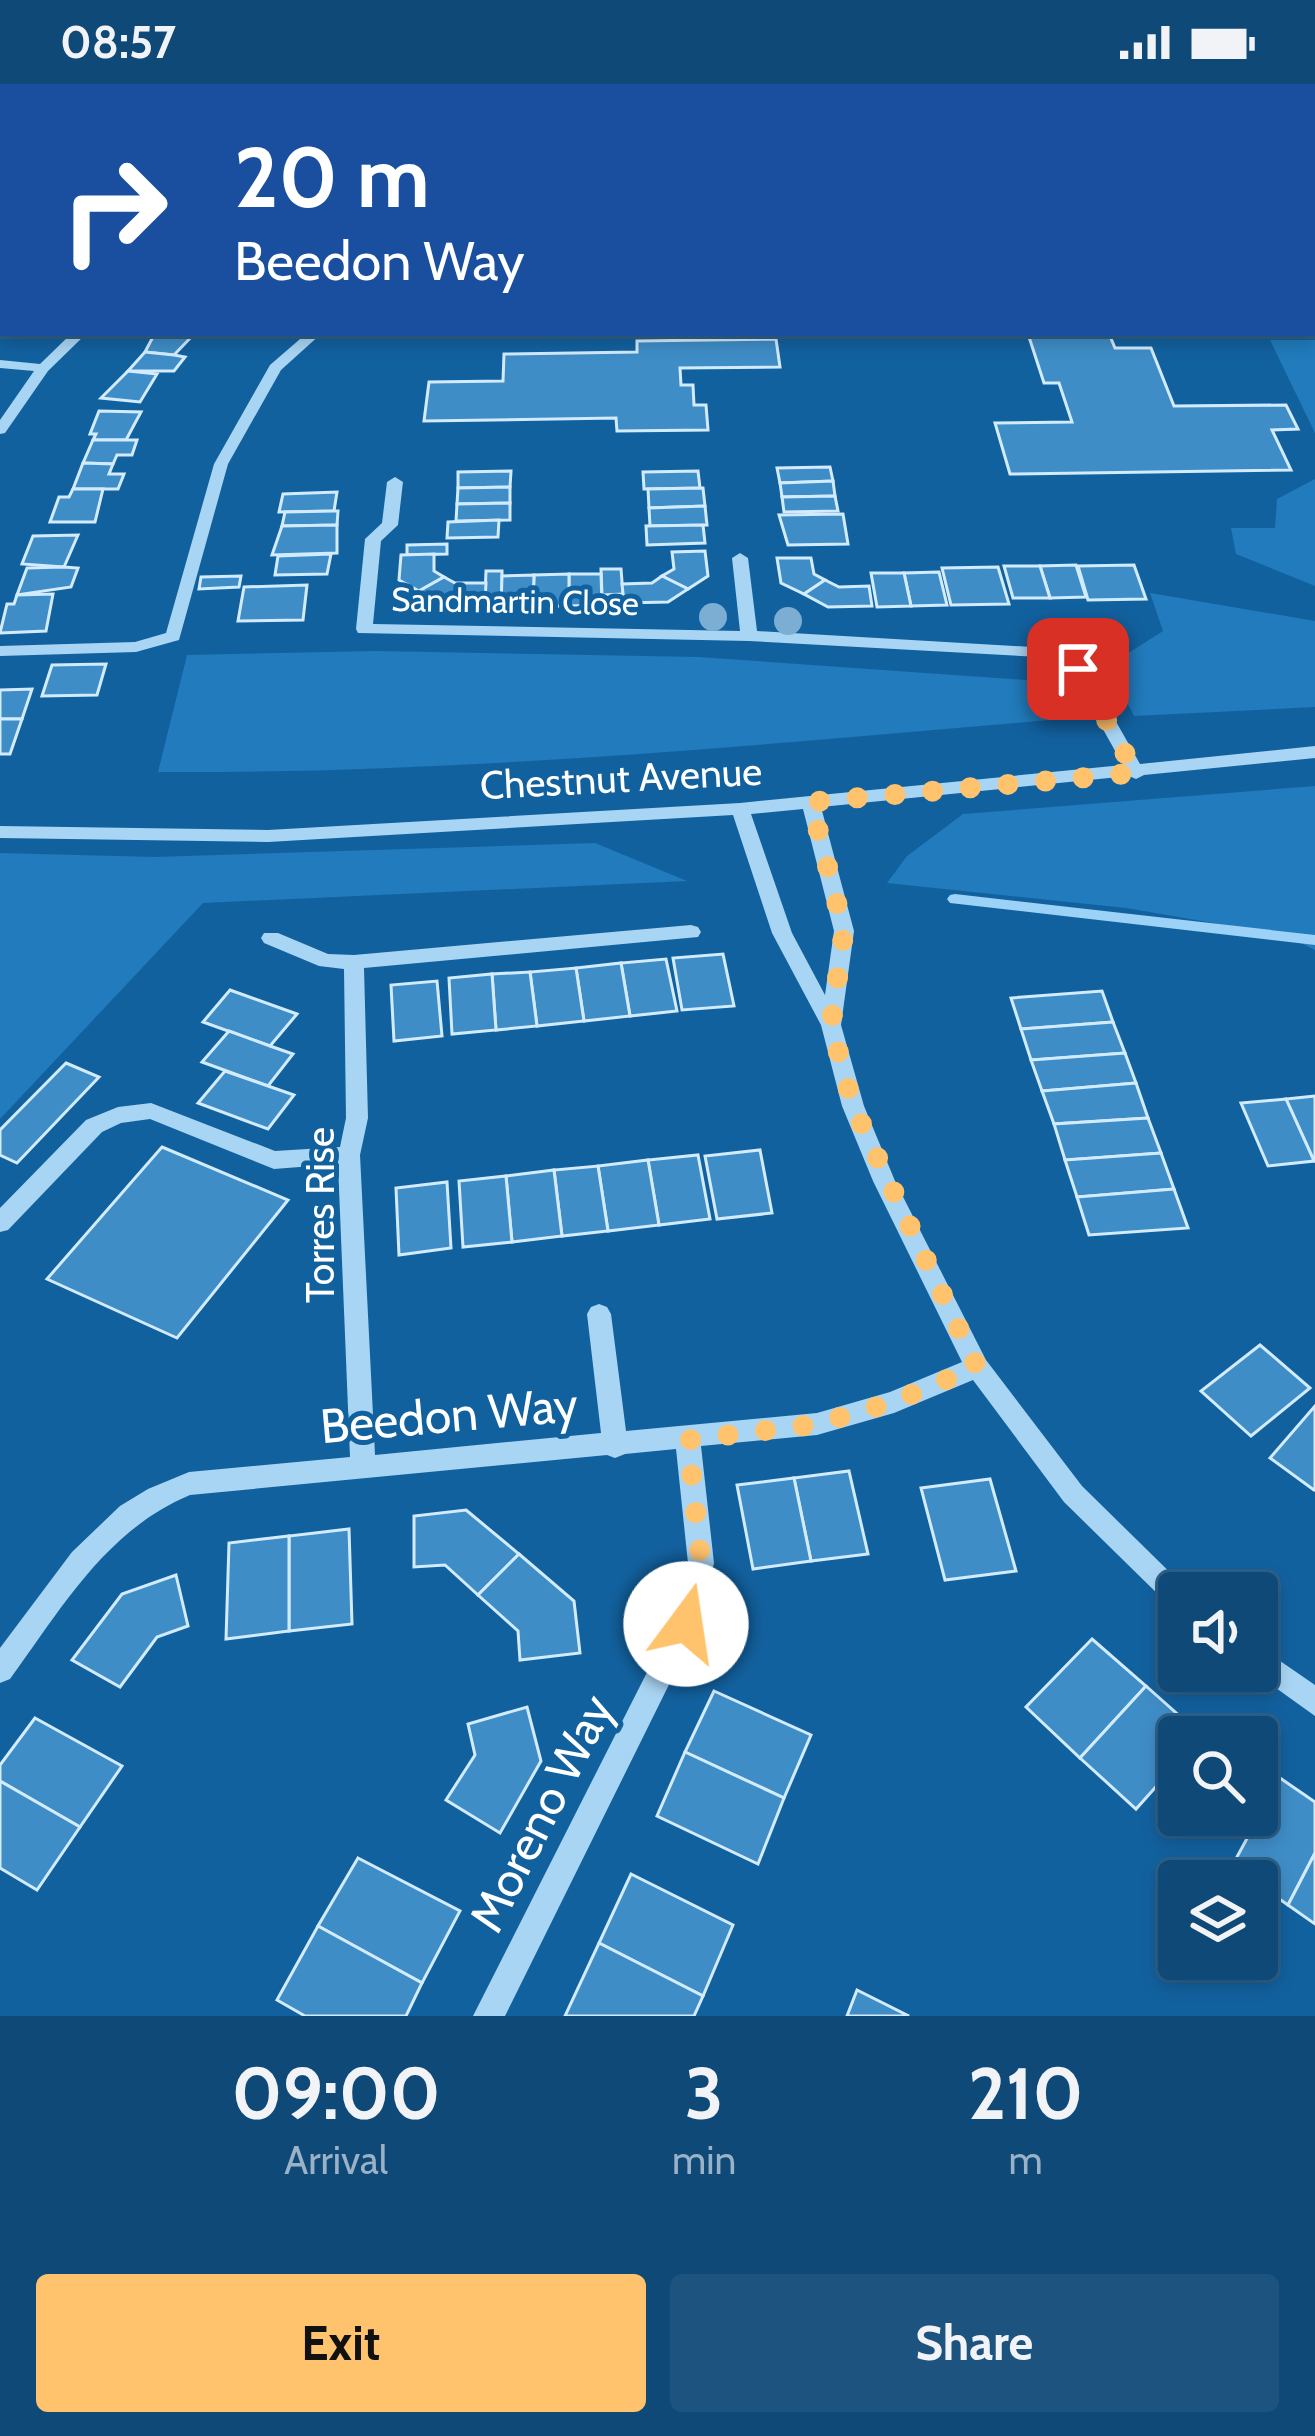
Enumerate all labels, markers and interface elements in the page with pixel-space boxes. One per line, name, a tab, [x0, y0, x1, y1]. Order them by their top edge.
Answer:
text: 08:57	[60, 15, 176, 69]
text: 20 m	[234, 126, 430, 228]
icon: right	[36, 132, 192, 288]
text: Beedon Way	[234, 228, 525, 294]
street label: Sandmartin Close	[391, 579, 639, 623]
pin	[1027, 618, 1129, 720]
icon: arrive	[1045, 636, 1111, 702]
street label: Chestnut Avenue	[479, 747, 763, 809]
street label: Torres Rise	[296, 1127, 344, 1303]
street label: Beedon Way	[318, 1375, 580, 1455]
position arrow	[623, 1561, 749, 1687]
map controls	[1158, 1572, 1278, 1980]
button: sound	[1158, 1572, 1278, 1692]
street label: Moreno Way	[457, 1685, 625, 1941]
button: search	[1158, 1716, 1278, 1836]
button: layers	[1158, 1860, 1278, 1980]
text: 09:00	[232, 2050, 441, 2137]
text: 3	[685, 2050, 724, 2137]
text: 210	[968, 2050, 1083, 2137]
text: Arrival	[284, 2136, 388, 2184]
text: min	[672, 2136, 736, 2184]
text: m	[1009, 2136, 1043, 2184]
button: Exit	[36, 2274, 646, 2412]
button: Share	[670, 2274, 1279, 2412]

